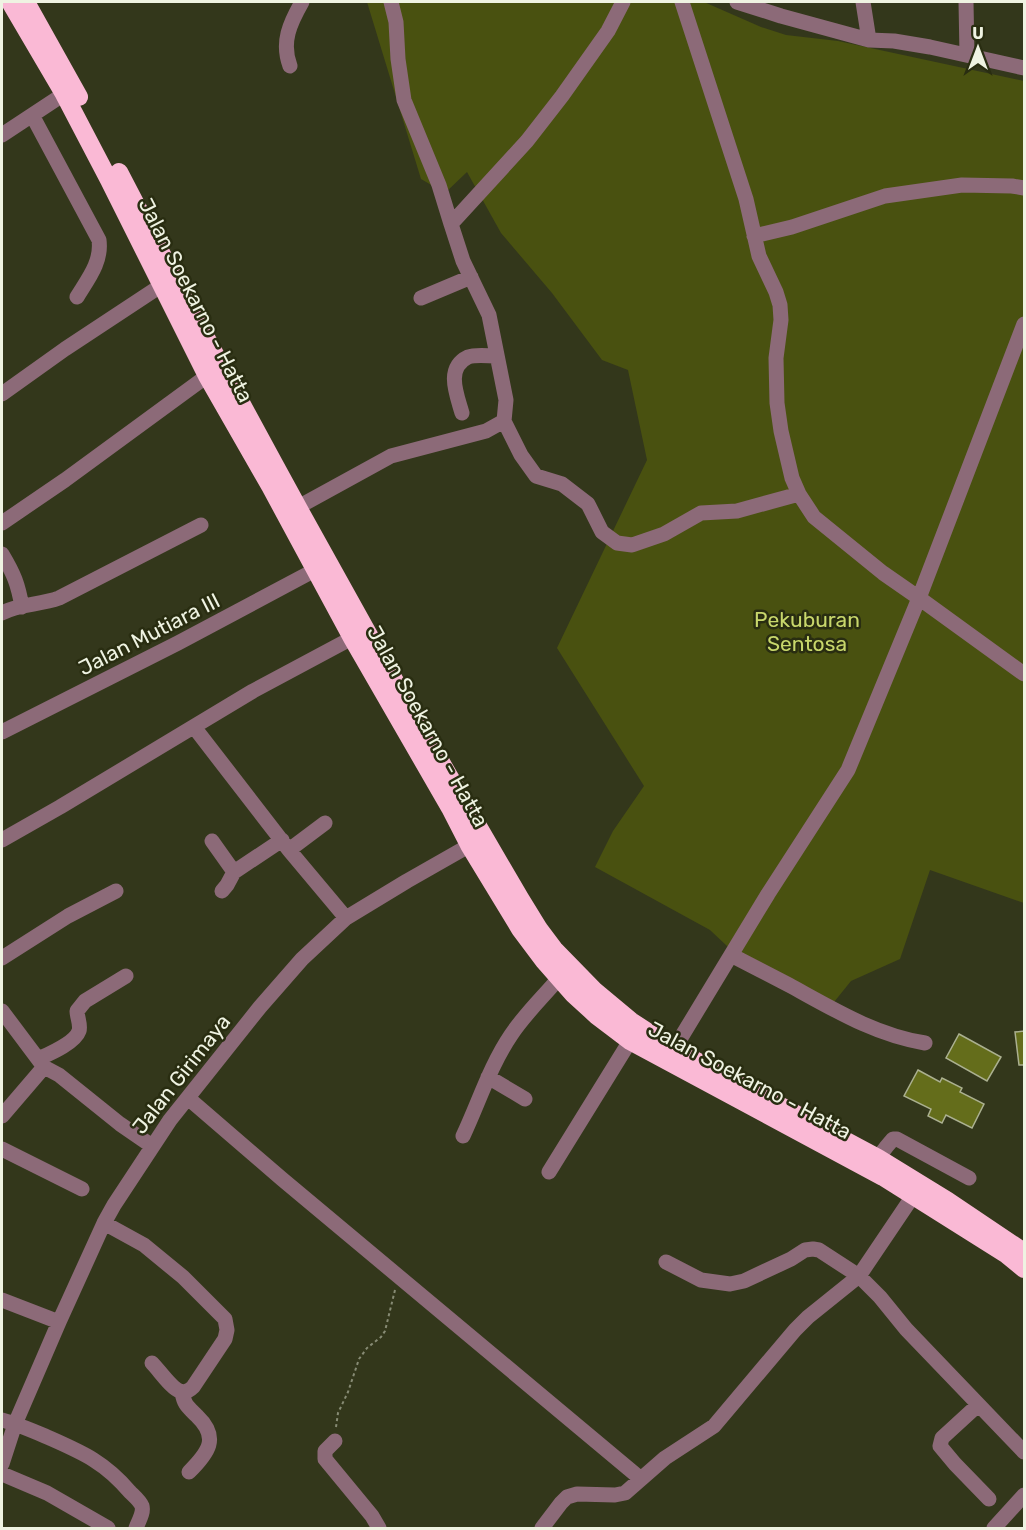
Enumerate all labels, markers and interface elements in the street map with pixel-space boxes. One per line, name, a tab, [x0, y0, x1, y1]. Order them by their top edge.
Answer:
north arrow	[948, 18, 1008, 78]
text: U	[972, 24, 984, 43]
street label: Jalan Soekarno - Hatta	[134, 194, 258, 406]
street label: Jalan Mutiara III	[74, 588, 224, 680]
park label: Pekuburan Sentosa	[754, 607, 860, 656]
street label: Jalan Soekarno - Hatta	[362, 621, 494, 831]
street label: Jalan Girimaya	[127, 1009, 235, 1139]
street label: Jalan Soekarno - Hatta	[644, 1016, 856, 1144]

